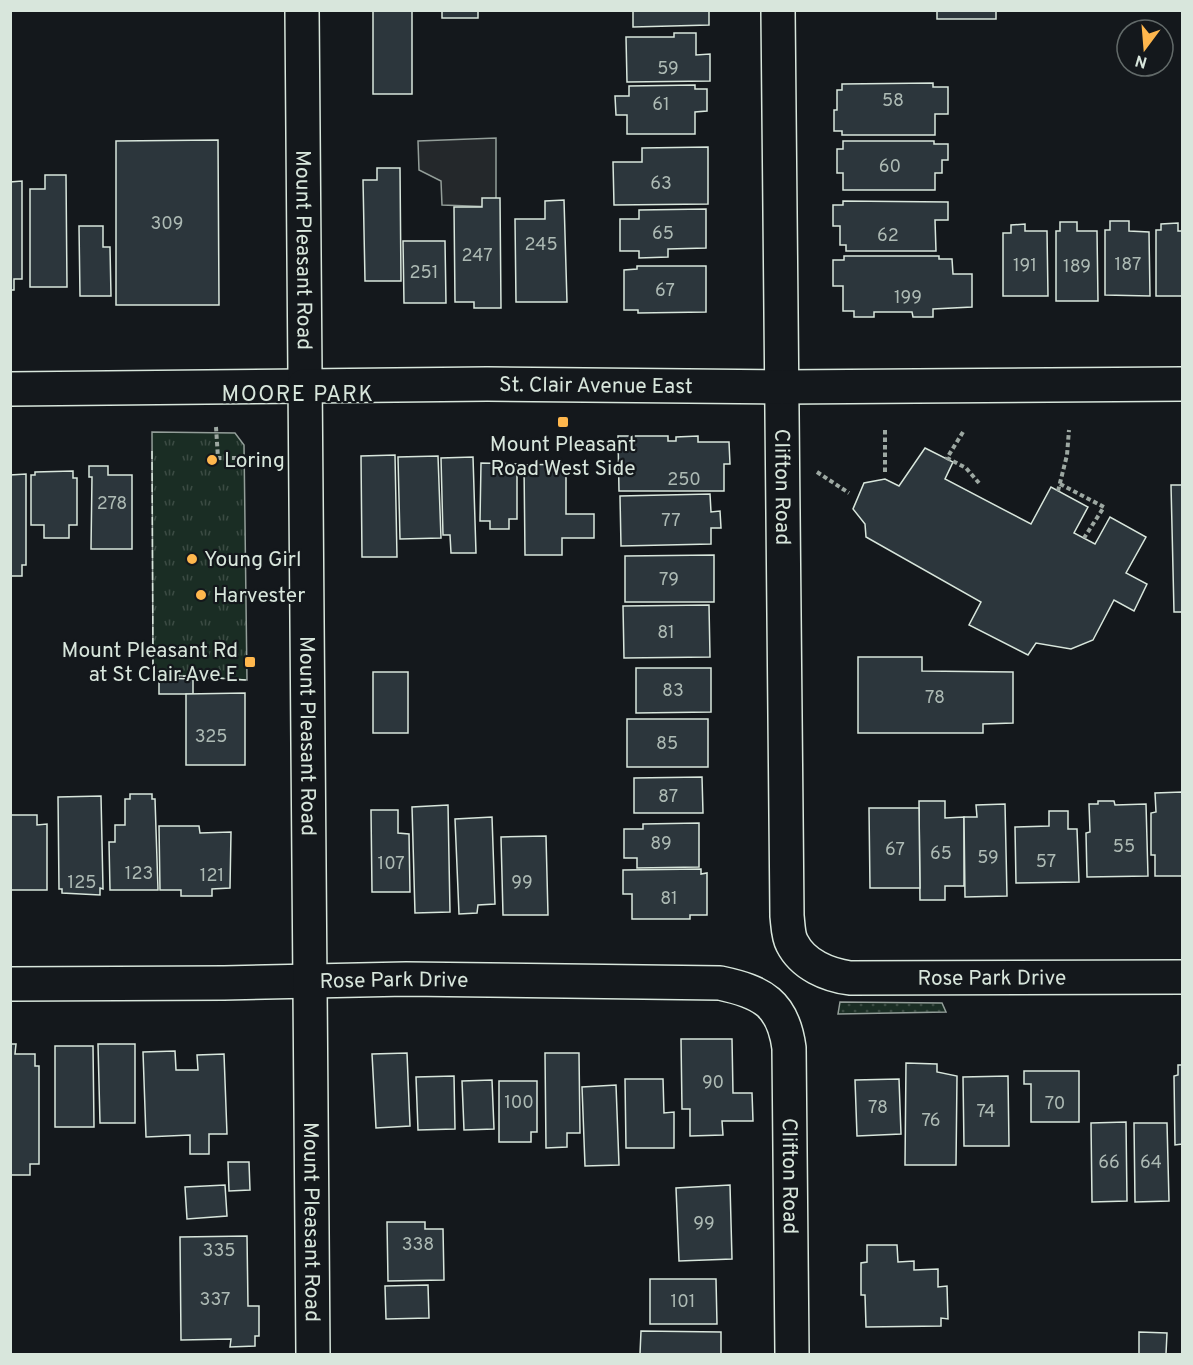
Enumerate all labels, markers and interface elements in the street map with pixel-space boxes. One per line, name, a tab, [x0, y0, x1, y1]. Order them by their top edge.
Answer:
north arrow	[1115, 18, 1175, 78]
text: N	[1133, 49, 1150, 72]
house number: 59	[657, 58, 679, 81]
house number: 58	[882, 90, 904, 113]
house number: 61	[652, 94, 670, 117]
street label: Mount Pleasant Road	[288, 150, 317, 350]
house number: 60	[879, 156, 901, 179]
house number: 63	[650, 173, 672, 196]
house number: 309	[151, 213, 183, 236]
house number: 65	[652, 223, 674, 246]
house number: 62	[877, 225, 899, 248]
house number: 245	[524, 234, 558, 257]
house number: 247	[461, 245, 493, 268]
house number: 187	[1115, 254, 1141, 277]
house number: 191	[1013, 255, 1037, 278]
house number: 189	[1063, 256, 1091, 279]
house number: 251	[410, 262, 438, 285]
house number: 67	[655, 280, 675, 303]
house number: 199	[894, 287, 922, 310]
street label: St. Clair Avenue East	[499, 372, 693, 401]
district label: MOORE PARK	[222, 382, 374, 409]
marker: Mount Pleasant Road West Side	[556, 415, 570, 429]
street label: Clifton Road	[767, 429, 795, 545]
place label: Mount Pleasant Road West Side	[490, 432, 636, 483]
place label: Loring	[224, 448, 285, 475]
marker: Loring	[205, 453, 219, 467]
house number: 250	[667, 469, 701, 492]
house number: 278	[97, 493, 127, 516]
house number: 77	[661, 510, 681, 533]
place label: Young Girl	[204, 547, 301, 574]
marker: Young Girl	[185, 552, 199, 566]
house number: 79	[659, 569, 679, 592]
place label: Harvester	[213, 583, 306, 610]
marker: Harvester	[194, 588, 208, 602]
house number: 81	[657, 622, 675, 645]
street label: Mount Pleasant Road	[292, 636, 321, 836]
place label: Mount Pleasant Rd at St Clair Ave E	[61, 638, 238, 689]
marker: Mount Pleasant Rd at St Clair Ave E	[243, 655, 257, 669]
house number: 83	[662, 680, 684, 703]
house number: 78	[925, 687, 945, 710]
house number: 325	[195, 726, 227, 749]
house number: 85	[656, 733, 678, 756]
house number: 87	[658, 786, 678, 809]
house number: 89	[650, 833, 672, 856]
house number: 55	[1113, 836, 1135, 859]
house number: 67	[885, 839, 905, 862]
house number: 65	[930, 843, 952, 866]
house number: 59	[977, 847, 999, 870]
house number: 57	[1036, 851, 1056, 874]
house number: 107	[377, 853, 405, 876]
house number: 123	[125, 863, 153, 886]
house number: 121	[200, 865, 224, 888]
house number: 125	[68, 872, 96, 895]
house number: 99	[511, 872, 533, 895]
house number: 81	[660, 888, 678, 911]
street label: Rose Park Drive	[917, 965, 1066, 993]
street label: Rose Park Drive	[319, 967, 469, 996]
house number: 90	[702, 1072, 724, 1095]
house number: 100	[504, 1092, 534, 1115]
house number: 70	[1045, 1093, 1065, 1116]
house number: 78	[868, 1097, 888, 1120]
house number: 74	[977, 1101, 995, 1124]
house number: 76	[921, 1110, 941, 1133]
street label: Clifton Road	[775, 1118, 803, 1234]
street label: Mount Pleasant Road	[296, 1122, 325, 1322]
house number: 66	[1098, 1152, 1120, 1175]
house number: 64	[1140, 1152, 1162, 1175]
house number: 99	[693, 1213, 715, 1236]
house number: 338	[402, 1234, 434, 1257]
house number: 335	[203, 1240, 235, 1263]
house number: 337	[200, 1289, 230, 1312]
house number: 101	[671, 1291, 695, 1314]

